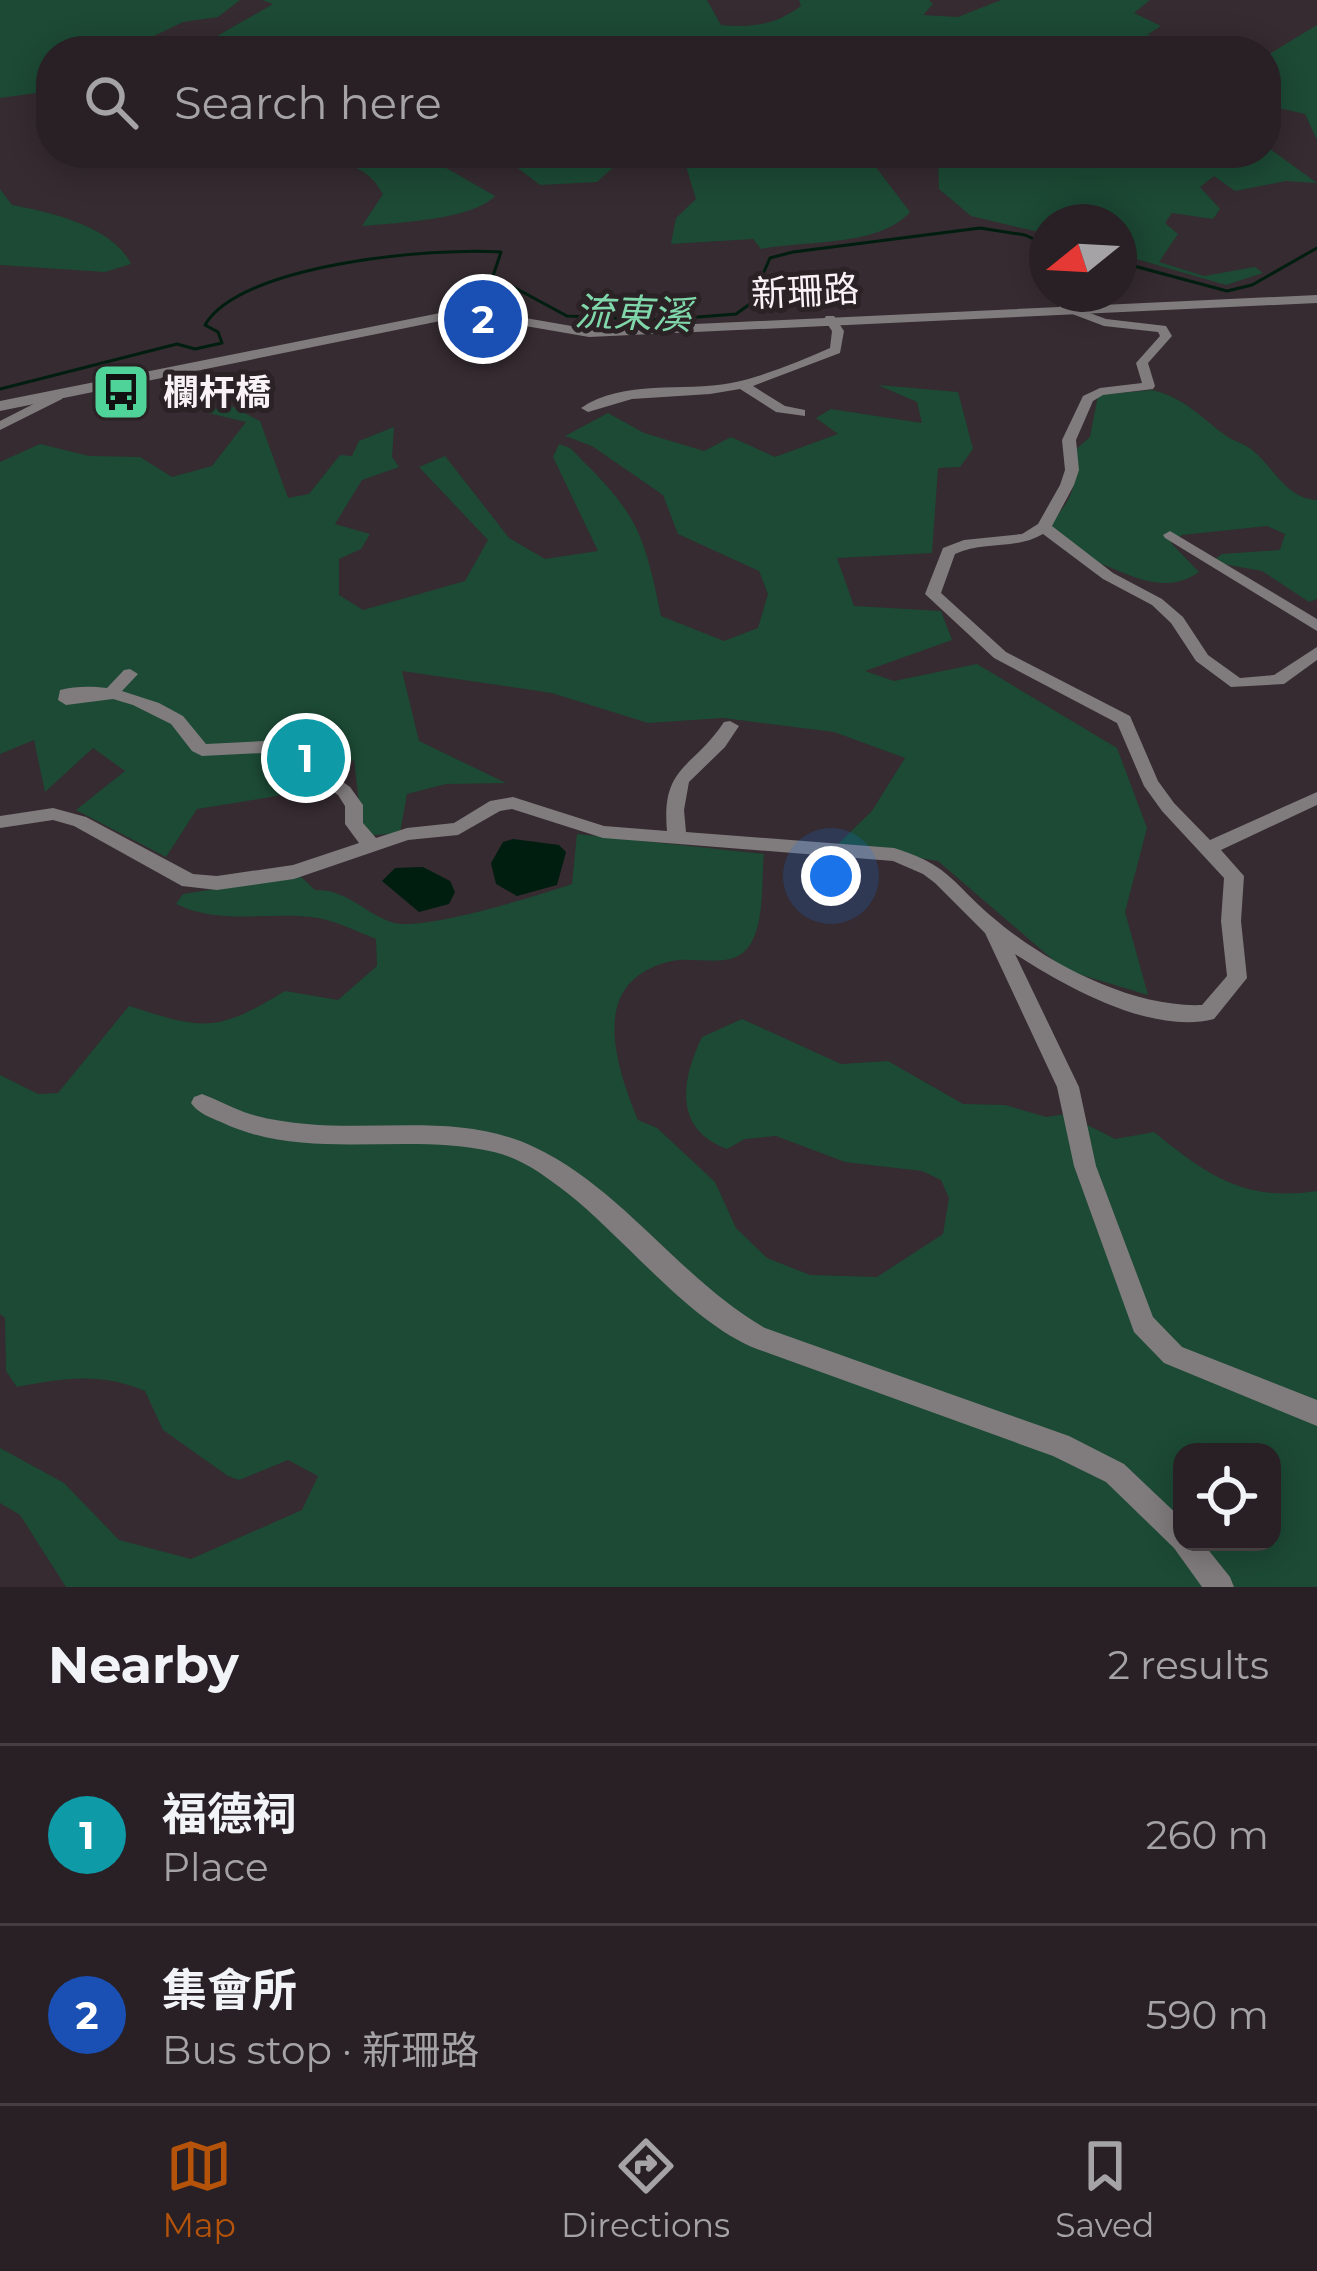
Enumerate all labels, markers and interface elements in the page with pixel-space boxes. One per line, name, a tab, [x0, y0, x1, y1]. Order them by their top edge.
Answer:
search box	[36, 36, 1281, 168]
icon: search	[78, 69, 144, 135]
text: Search here	[174, 75, 442, 130]
north arrow	[1029, 204, 1137, 312]
street label: 新珊路	[750, 266, 860, 316]
pin: 2	[444, 274, 522, 364]
water label: 流東溪	[574, 287, 697, 339]
bus stop icon: 欄杆橋	[90, 361, 152, 423]
place label: 欄杆橋	[163, 370, 271, 414]
pin: 1	[267, 713, 345, 803]
your location	[801, 846, 861, 906]
map controls	[1173, 1443, 1281, 1551]
button: locate	[1173, 1443, 1281, 1551]
text: Nearby	[48, 1634, 239, 1696]
text: 2 results	[1108, 1641, 1269, 1689]
text: 福德祠	[162, 1786, 297, 1841]
text: 1	[79, 1811, 95, 1859]
text: 260 m	[1146, 1811, 1269, 1859]
text: Place	[162, 1843, 269, 1891]
text: 集會所	[162, 1962, 297, 2017]
text: 2	[75, 1991, 99, 2039]
text: 590 m	[1146, 1991, 1269, 2039]
text: Bus stop · 新珊路	[162, 2026, 479, 2074]
tab: Map	[163, 2133, 236, 2245]
tab: Directions	[561, 2133, 730, 2245]
tab: Saved	[1055, 2133, 1154, 2245]

